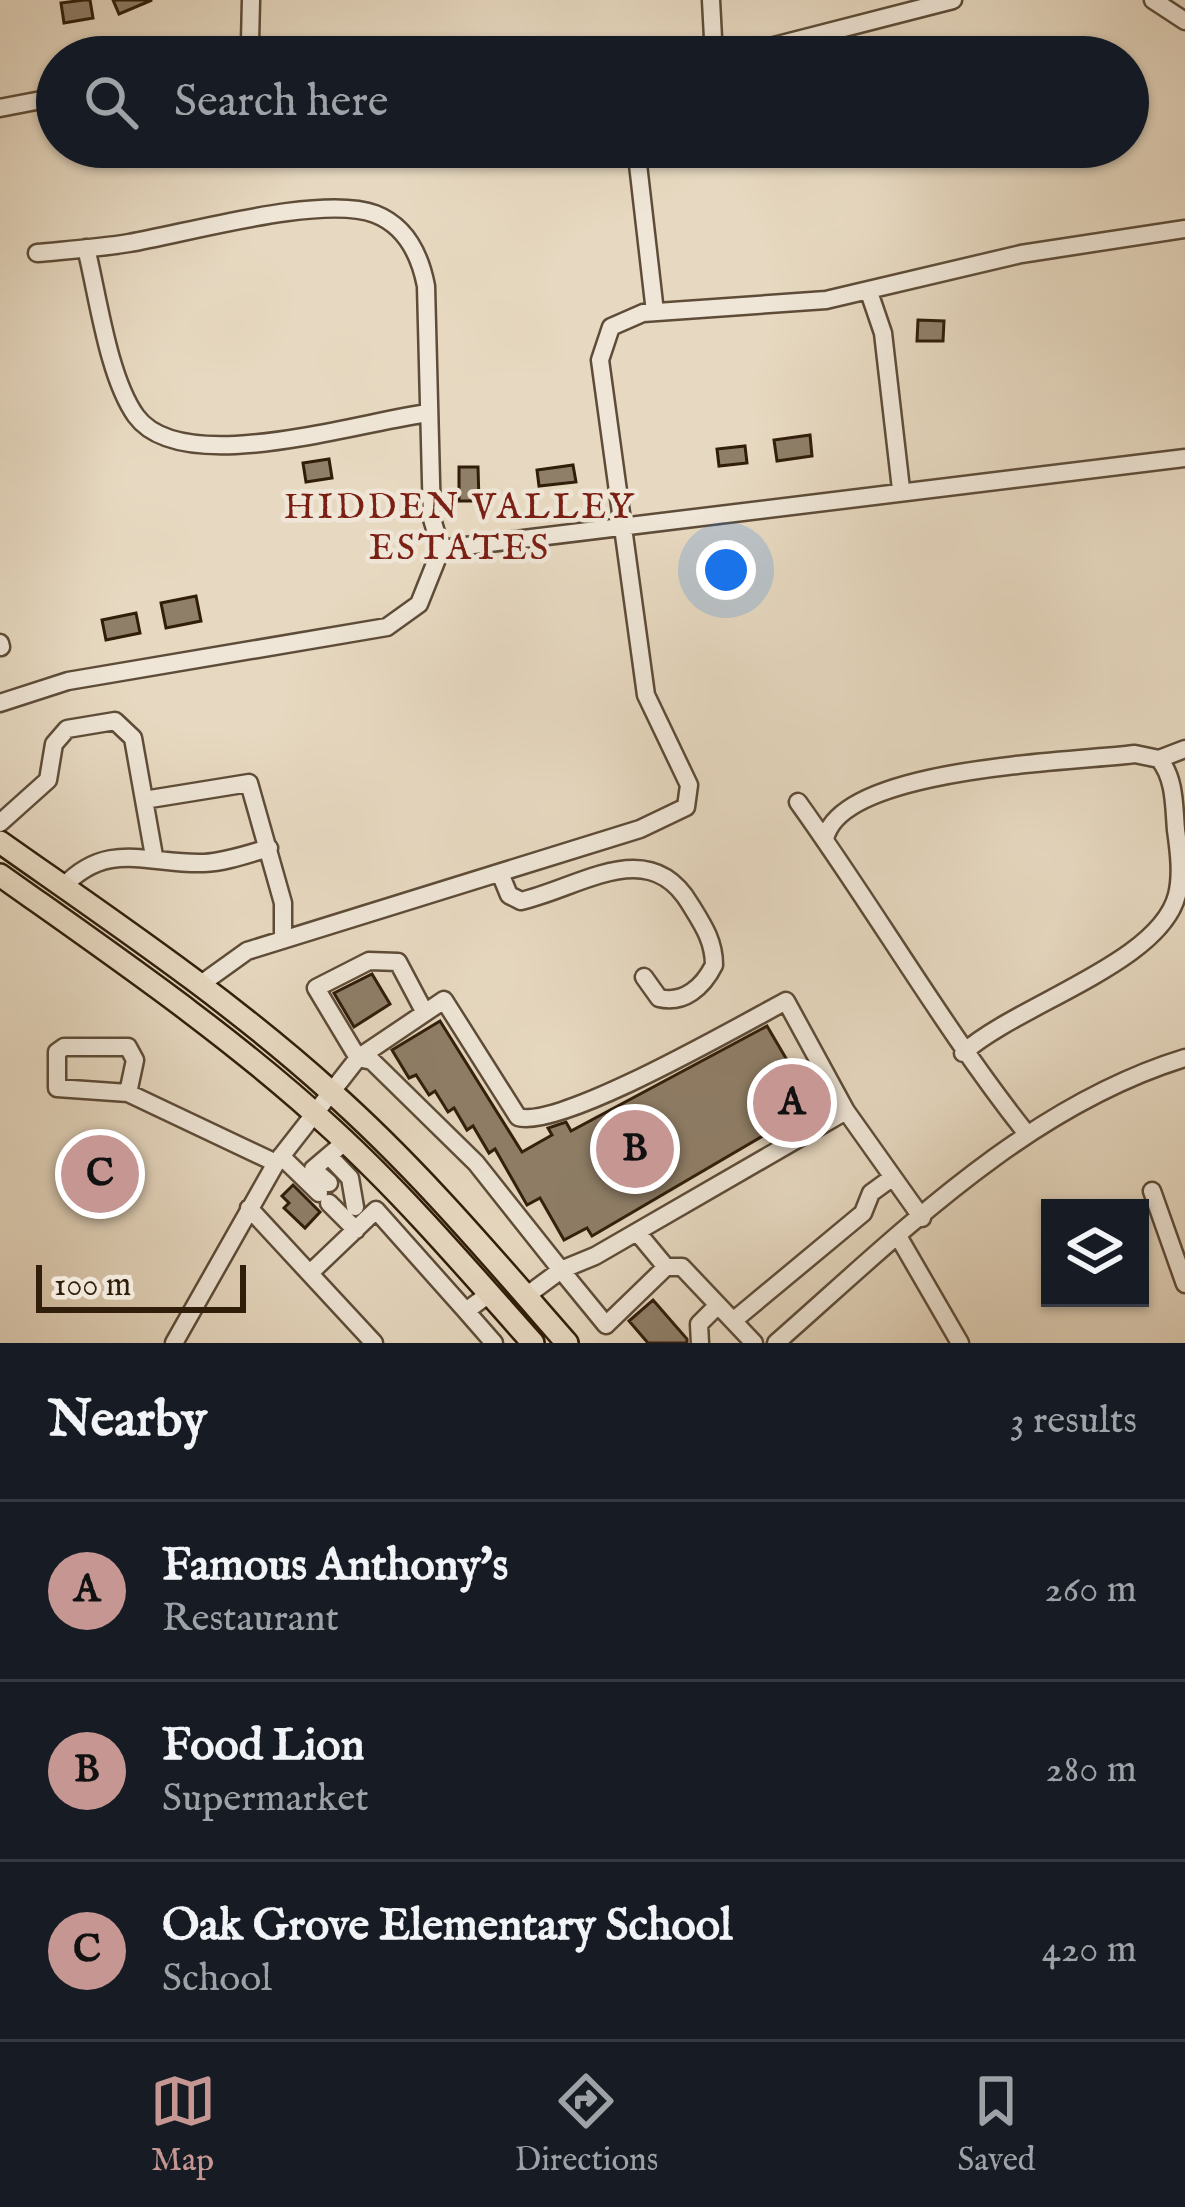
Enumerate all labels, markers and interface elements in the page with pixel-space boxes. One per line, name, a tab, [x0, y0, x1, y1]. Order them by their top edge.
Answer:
search box	[36, 36, 1149, 168]
icon: search	[78, 69, 144, 135]
text: Search here	[174, 74, 388, 131]
district label: HIDDEN VALLEY ESTATES	[284, 485, 636, 572]
your location	[696, 540, 756, 600]
pin: A	[753, 1058, 831, 1148]
pin: B	[596, 1104, 674, 1194]
pin: C	[61, 1129, 139, 1219]
map controls	[1041, 1199, 1149, 1307]
button: layers	[1041, 1199, 1149, 1307]
scale bar	[36, 1259, 246, 1312]
text: 100 m	[54, 1265, 131, 1307]
text: Nearby	[48, 1389, 207, 1454]
text: 3 results	[1010, 1397, 1137, 1446]
text: Famous Anthony's	[162, 1538, 508, 1595]
text: A	[74, 1566, 100, 1615]
text: 260 m	[1044, 1566, 1137, 1615]
text: Restaurant	[162, 1595, 339, 1644]
text: Food Lion	[162, 1718, 364, 1775]
text: B	[74, 1746, 100, 1795]
text: 280 m	[1046, 1746, 1137, 1795]
text: Supermarket	[162, 1775, 369, 1824]
text: Oak Grove Elementary School	[162, 1898, 732, 1955]
text: C	[73, 1926, 101, 1975]
text: 420 m	[1042, 1926, 1137, 1975]
text: School	[162, 1955, 272, 2004]
tab: Map	[150, 2068, 216, 2182]
tab: Directions	[515, 2068, 658, 2182]
tab: Saved	[957, 2068, 1035, 2182]

